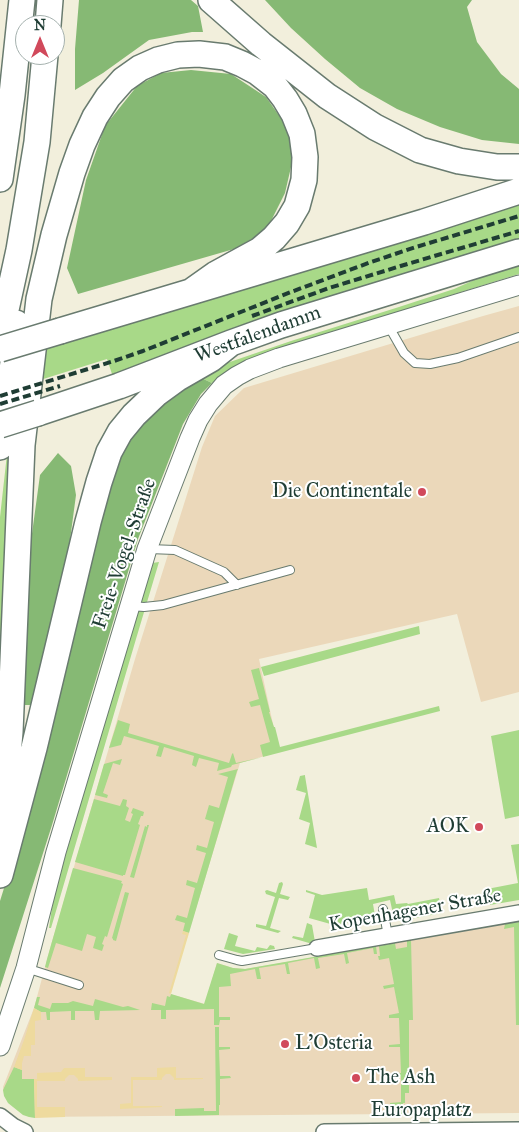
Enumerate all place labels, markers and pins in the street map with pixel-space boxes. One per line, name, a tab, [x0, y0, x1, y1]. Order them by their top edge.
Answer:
place label: Die Continentale	[272, 480, 412, 504]
marker: Die Continentale	[416, 486, 428, 498]
place label: AOK	[427, 815, 469, 839]
marker: AOK	[473, 821, 485, 833]
place label: L'Osteria	[295, 1032, 373, 1056]
marker: L'Osteria	[279, 1038, 291, 1050]
place label: The Ash	[366, 1066, 435, 1090]
marker: The Ash	[350, 1072, 362, 1084]

